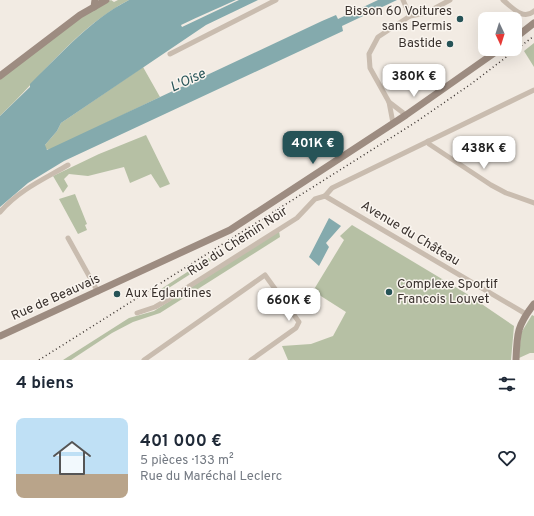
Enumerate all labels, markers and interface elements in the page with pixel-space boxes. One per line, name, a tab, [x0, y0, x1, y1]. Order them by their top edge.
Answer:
place label: Bisson 60 Voitures sans Permis	[344, 4, 452, 35]
north arrow	[478, 12, 522, 56]
map controls	[478, 12, 522, 56]
marker: Bisson 60 Voitures sans Permis	[455, 14, 465, 24]
place label: Bastide	[398, 36, 442, 52]
marker: Bastide	[445, 39, 455, 49]
pin: 380K €	[381, 64, 447, 98]
water label: L'Oise	[168, 65, 209, 97]
text: 380K €	[391, 69, 437, 85]
pin: 401K €	[280, 131, 346, 165]
text: 401K €	[292, 136, 334, 152]
pin: 438K €	[451, 136, 517, 170]
text: 438K €	[462, 141, 506, 157]
street label: Avenue du Château	[358, 198, 462, 270]
street label: Rue du Chemin Noir	[185, 204, 291, 280]
street label: Rue de Beauvais	[9, 271, 103, 325]
place label: Complexe Sportif Francois Louvet	[397, 277, 498, 308]
place label: Aux Églantines	[125, 284, 212, 302]
marker: Complexe Sportif Francois Louvet	[384, 287, 394, 297]
pin: 660K €	[256, 288, 322, 322]
marker: Aux Églantines	[112, 289, 122, 299]
text: 660K €	[266, 293, 312, 309]
text: 4 biens	[16, 373, 74, 395]
icon: filters	[496, 373, 518, 395]
text: 401 000 €	[140, 431, 222, 453]
icon: home	[48, 434, 96, 482]
icon: heart	[496, 447, 518, 469]
text: 5 pièces · 133 m²	[140, 453, 234, 469]
text: Rue du Maréchal Leclerc	[140, 469, 282, 485]

